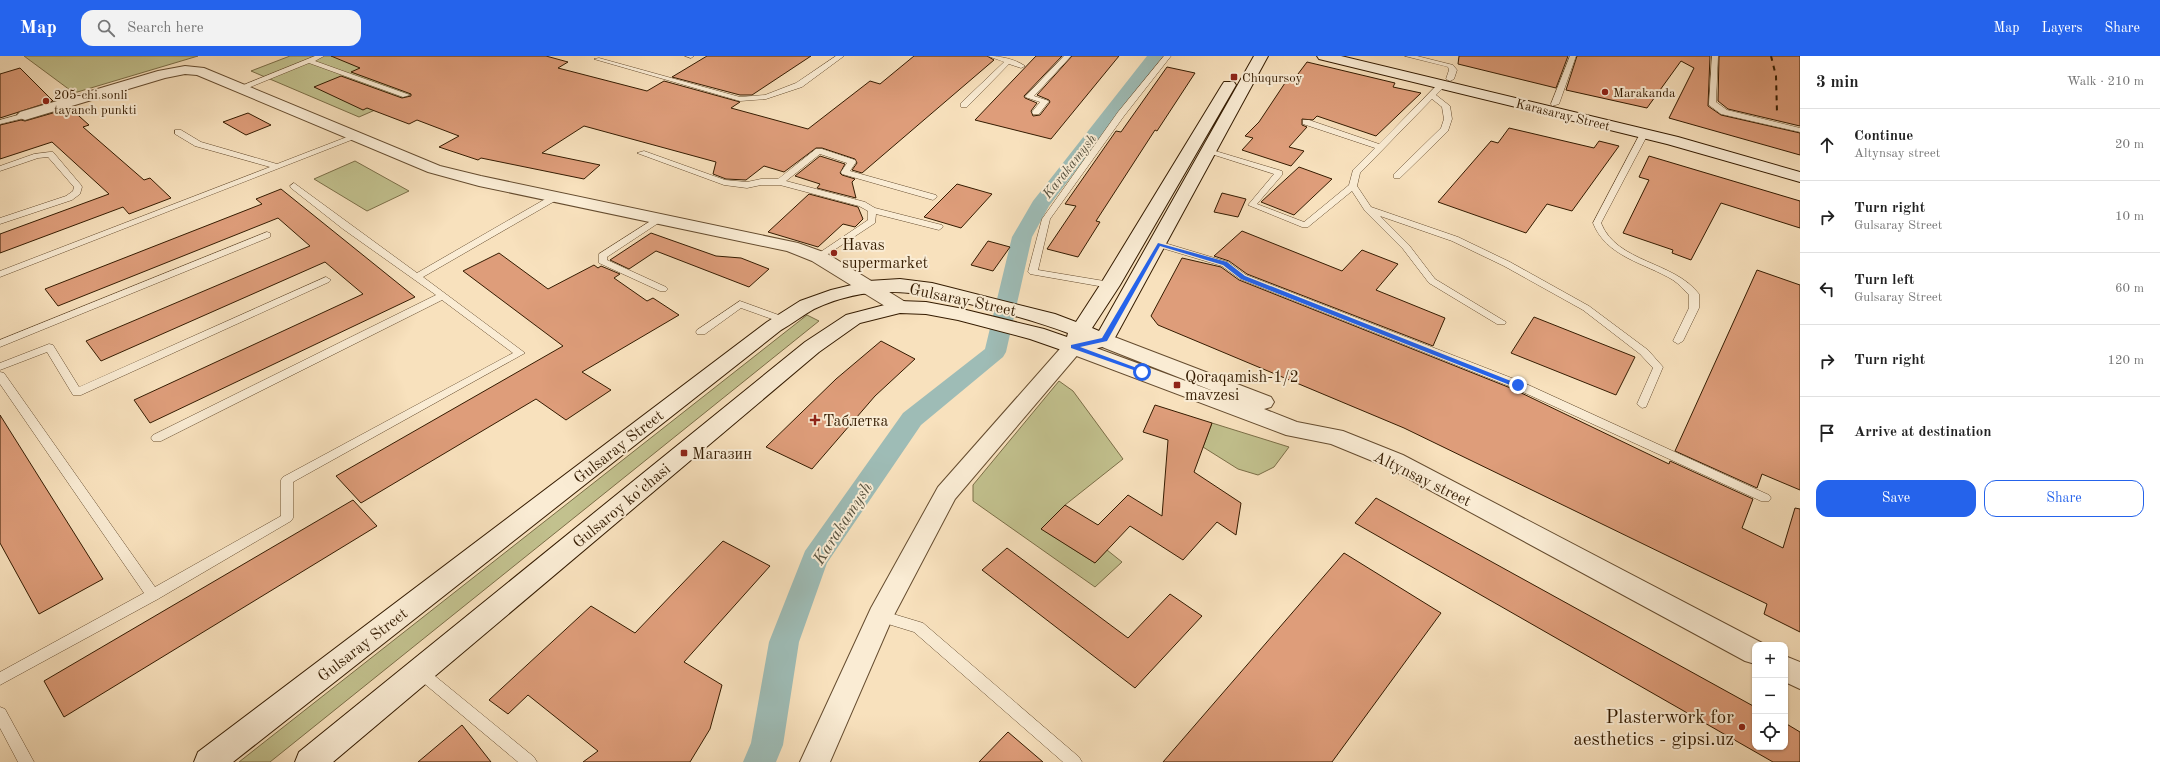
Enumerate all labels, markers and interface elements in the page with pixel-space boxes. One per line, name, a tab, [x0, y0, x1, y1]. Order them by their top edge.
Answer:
search box	[81, 10, 361, 46]
icon: search	[95, 17, 117, 39]
text: Map	[20, 19, 57, 38]
text: Search here	[127, 21, 204, 36]
text: Map	[1994, 21, 2020, 35]
text: Layers	[2042, 21, 2083, 35]
text: Share	[2105, 21, 2140, 35]
marker: Chuqursoy	[1229, 72, 1239, 82]
place label: Chuqursoy	[1242, 72, 1303, 85]
text: 3 min	[1816, 74, 1859, 91]
text: Walk · 210 m	[2067, 75, 2144, 88]
marker: Marakanda	[1600, 87, 1610, 97]
place label: Marakanda	[1613, 87, 1676, 100]
place label: 205-chi sonli tayanch punkti	[54, 89, 137, 117]
marker: 205-chi sonli tayanch punkti	[41, 96, 51, 106]
street label: Karasaray Street	[1514, 97, 1612, 134]
text: Continue	[1854, 129, 1913, 144]
water label: Karakamysh	[1040, 132, 1100, 203]
icon: ahead	[1816, 134, 1838, 156]
text: 20 m	[2115, 138, 2144, 151]
text: Altynsay street	[1854, 147, 1940, 160]
text: Turn right	[1854, 201, 1925, 216]
icon: right	[1816, 206, 1838, 228]
text: 10 m	[2115, 210, 2144, 223]
text: Gulsaray Street	[1854, 219, 1942, 232]
place label: Havas supermarket	[842, 238, 929, 272]
marker: Havas supermarket	[829, 248, 839, 258]
text: Turn left	[1854, 273, 1914, 288]
icon: left	[1816, 278, 1838, 300]
street label: Gulsaray Street	[908, 282, 1018, 320]
text: 60 m	[2115, 282, 2144, 295]
text: Gulsaray Street	[1854, 291, 1942, 304]
icon: right	[1816, 350, 1838, 372]
text: Turn right	[1854, 353, 1925, 368]
text: 120 m	[2107, 354, 2144, 367]
route start	[1133, 363, 1151, 381]
place label: Qoraqamish-1/2 mavzesi	[1185, 370, 1299, 404]
route end	[1509, 376, 1527, 394]
marker: Qoraqamish-1/2 mavzesi	[1172, 380, 1182, 390]
street label: Gulsaray Street	[571, 408, 667, 487]
place label: Таблетка	[823, 414, 888, 430]
marker: Таблетка	[810, 415, 820, 425]
icon: arrive	[1816, 422, 1838, 444]
text: Arrive at destination	[1854, 425, 1992, 440]
place label: Магазин	[692, 447, 752, 463]
marker: Магазин	[679, 448, 689, 458]
street label: Altynsay street	[1371, 449, 1474, 510]
street label: Gulsaroy ko'chasi	[571, 461, 674, 552]
water label: Karakamysh	[810, 479, 876, 569]
button: Save	[1816, 480, 1976, 517]
button: Share	[1984, 480, 2144, 517]
street label: Gulsaray Street	[315, 606, 411, 685]
map controls	[1752, 642, 1788, 750]
button: +	[1752, 642, 1788, 678]
button: −	[1752, 678, 1788, 714]
place label: Plasterwork for aesthetics - gipsi.uz	[1573, 709, 1734, 750]
button: locate	[1752, 714, 1788, 750]
marker: Plasterwork for aesthetics - gipsi.uz	[1737, 722, 1747, 732]

